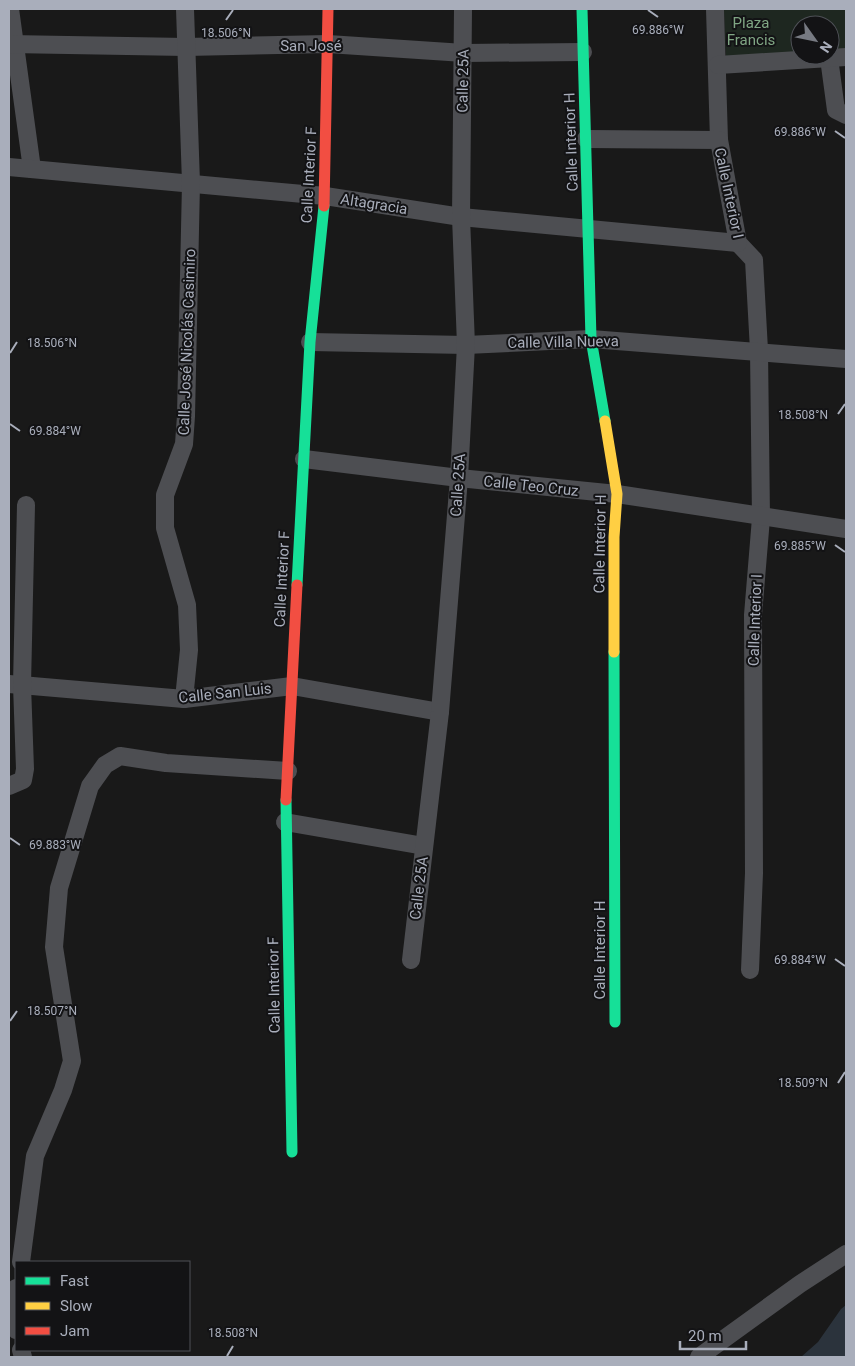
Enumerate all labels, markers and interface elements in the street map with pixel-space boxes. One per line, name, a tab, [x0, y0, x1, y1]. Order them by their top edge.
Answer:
park label: Plaza Francis	[727, 14, 775, 49]
north arrow	[790, 15, 840, 65]
text: 69.886°W	[632, 23, 684, 37]
text: 18.506°N	[201, 26, 251, 40]
street label: San José	[280, 37, 342, 55]
text: N	[816, 39, 835, 56]
street label: Calle 25A	[453, 49, 473, 113]
street label: Calle Interior H	[560, 92, 582, 192]
text: 69.886°W	[774, 125, 826, 139]
street label: Calle Interior F	[297, 126, 321, 224]
street label: Calle Interior I	[711, 146, 747, 240]
street label: Altagracia	[339, 190, 409, 218]
street label: Calle José Nicolás Casimiro	[175, 248, 199, 436]
street label: Calle Villa Nueva	[507, 332, 619, 352]
text: 18.506°N	[27, 336, 77, 350]
text: 18.508°N	[778, 408, 828, 422]
text: 69.884°W	[29, 424, 81, 438]
street label: Calle 25A	[447, 452, 469, 517]
street label: Calle Teo Cruz	[483, 472, 579, 500]
street label: Calle Interior H	[590, 494, 610, 594]
street label: Calle Interior F	[270, 530, 294, 628]
text: 69.885°W	[774, 539, 826, 553]
street label: Calle Interior I	[744, 574, 766, 666]
street label: Calle San Luis	[178, 679, 272, 707]
text: 69.883°W	[29, 838, 81, 852]
street label: Calle 25A	[406, 855, 432, 921]
street label: Calle Interior H	[591, 901, 609, 999]
street label: Calle Interior F	[264, 937, 284, 1033]
text: 69.884°W	[774, 953, 826, 967]
text: 18.507°N	[27, 1004, 77, 1018]
text: 18.509°N	[778, 1076, 828, 1090]
legend	[15, 1261, 190, 1351]
text: Fast	[60, 1272, 89, 1290]
text: Slow	[60, 1297, 92, 1315]
scale bar	[680, 1318, 746, 1350]
text: Jam	[60, 1322, 90, 1340]
text: 18.508°N	[208, 1326, 258, 1340]
text: 20 m	[688, 1327, 722, 1345]

